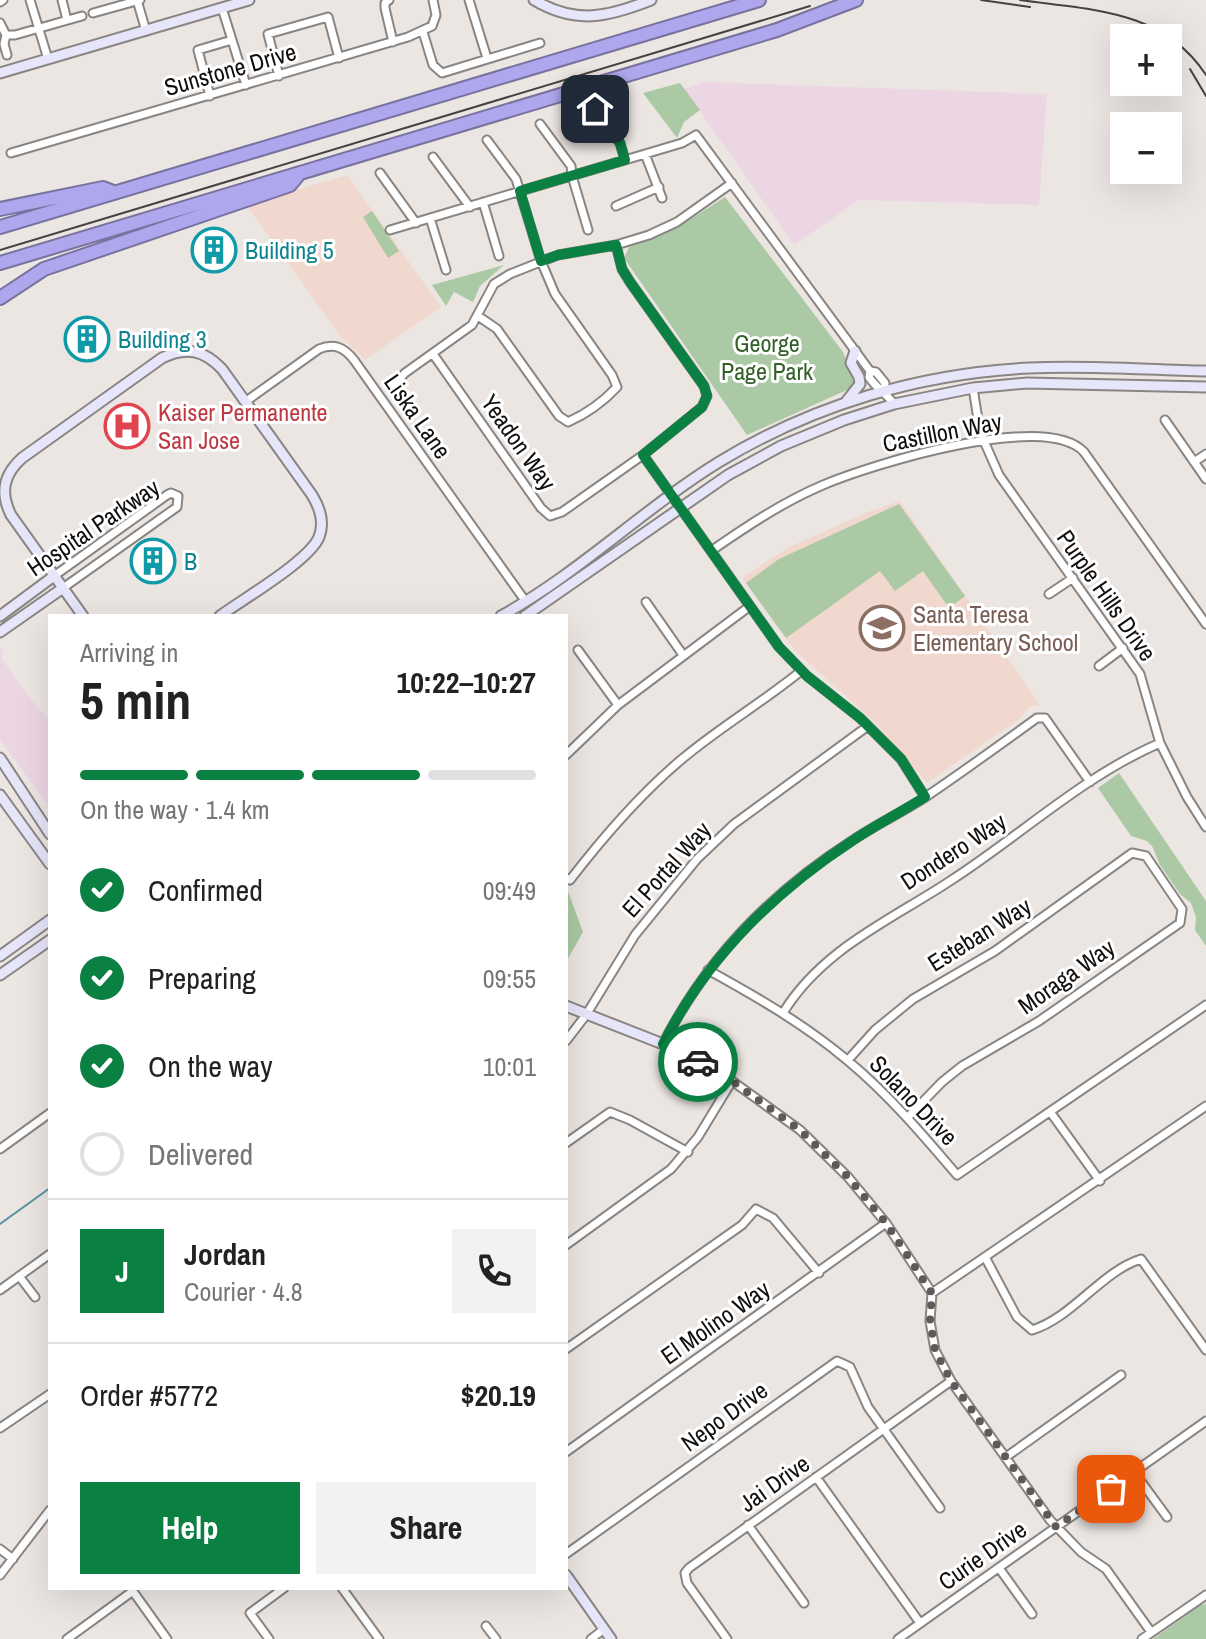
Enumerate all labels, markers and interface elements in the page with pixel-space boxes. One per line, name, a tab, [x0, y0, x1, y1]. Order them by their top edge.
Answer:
map controls	[1110, 24, 1182, 184]
button: +	[1110, 24, 1182, 96]
street label: Sunstone Drive	[160, 35, 300, 103]
pin	[561, 75, 629, 143]
icon: home	[573, 87, 617, 131]
button: −	[1110, 112, 1182, 184]
building icon: Building 5	[190, 226, 238, 274]
place label: Building 5	[245, 234, 334, 266]
building icon: Building 3	[63, 315, 111, 363]
place label: Building 3	[118, 323, 207, 355]
park label: George Page Park	[721, 327, 813, 387]
street label: Liska Lane	[377, 367, 459, 465]
street label: Yeadon Way	[474, 388, 564, 497]
place label: Kaiser Permanente San Jose	[158, 396, 328, 456]
hospital icon: Kaiser Permanente San Jose	[103, 402, 151, 450]
street label: Castillon Way	[880, 405, 1004, 459]
street label: Hospital Parkway	[21, 471, 166, 583]
street label: Purple Hills Drive	[1050, 523, 1164, 667]
building icon: B	[129, 537, 177, 585]
place label: B	[184, 545, 197, 577]
place label: Santa Teresa Elementary School	[913, 598, 1078, 658]
school or university icon: Santa Teresa Elementary School	[858, 604, 906, 652]
text: Arriving in	[80, 635, 178, 670]
text: 10:22–10:27	[397, 662, 536, 702]
text: 5 min	[80, 665, 191, 735]
text: On the way · 1.4 km	[80, 792, 270, 827]
street label: Dondero Way	[894, 805, 1012, 897]
street label: El Portal Way	[614, 814, 718, 924]
icon: check	[80, 868, 124, 912]
text: Confirmed	[148, 870, 263, 910]
text: 09:49	[483, 873, 536, 908]
street label: Esteban Way	[921, 890, 1037, 978]
street label: Moraga Way	[1011, 931, 1121, 1021]
icon: check	[80, 956, 124, 1000]
text: Preparing	[148, 958, 256, 998]
text: 09:55	[483, 961, 536, 996]
courier	[658, 1022, 738, 1102]
icon: car	[676, 1040, 720, 1084]
icon: check	[80, 1044, 124, 1088]
text: On the way	[148, 1046, 272, 1086]
street label: Solano Drive	[863, 1048, 965, 1152]
text: 10:01	[483, 1049, 536, 1084]
text: Delivered	[148, 1134, 253, 1174]
button: phone	[452, 1229, 536, 1313]
text: Jordan	[184, 1234, 266, 1274]
text: J	[115, 1251, 129, 1291]
street label: El Molino Way	[654, 1273, 776, 1371]
text: Courier · 4.8	[184, 1274, 303, 1309]
street label: Nepo Drive	[674, 1374, 774, 1458]
text: Order #5772	[80, 1375, 218, 1415]
text: $20.19	[461, 1375, 536, 1415]
street label: Jai Drive	[733, 1447, 815, 1519]
pin	[1077, 1455, 1145, 1523]
icon: bag	[1089, 1467, 1133, 1511]
button: Help	[80, 1482, 300, 1574]
button: Share	[316, 1482, 536, 1574]
street label: Curie Drive	[932, 1513, 1032, 1597]

